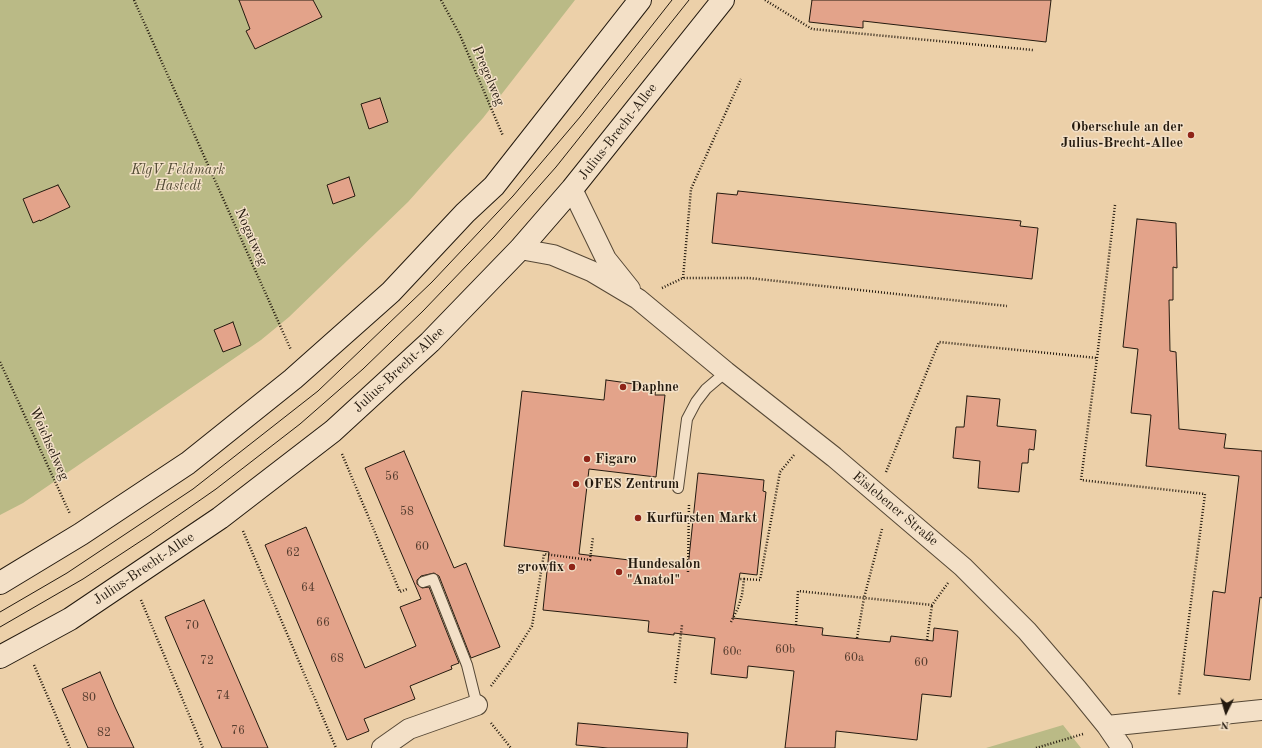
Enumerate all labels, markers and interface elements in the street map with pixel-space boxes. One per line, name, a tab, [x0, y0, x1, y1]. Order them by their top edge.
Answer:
street label: Pregelweg	[468, 43, 508, 109]
street label: Julius-Brecht-Allee	[575, 80, 661, 184]
place label: Oberschule an der Julius-Brecht-Allee	[1061, 119, 1183, 152]
marker: Oberschule an der Julius-Brecht-Allee	[1186, 130, 1196, 140]
park label: KlgV Feldmark Hastedt	[131, 162, 225, 194]
street label: Nogatweg	[231, 206, 271, 268]
street label: Julius-Brecht-Allee	[350, 324, 448, 416]
place label: Daphne	[631, 379, 679, 395]
marker: Daphne	[618, 382, 628, 392]
street label: Weichselweg	[25, 405, 73, 483]
place label: Figaro	[595, 451, 637, 467]
marker: Figaro	[582, 454, 592, 464]
street label: Eislebener Straße	[849, 468, 941, 550]
house number: 56	[385, 470, 399, 484]
place label: OFES Zentrum	[584, 476, 679, 492]
marker: OFES Zentrum	[571, 479, 581, 489]
house number: 58	[400, 505, 414, 519]
place label: Kurfürsten Markt	[646, 510, 757, 526]
marker: Kurfürsten Markt	[633, 513, 643, 523]
street label: Julius-Brecht-Allee	[90, 529, 198, 609]
house number: 60	[415, 540, 429, 554]
house number: 62	[286, 546, 300, 560]
place label: Hundesalon "Anatol"	[627, 556, 700, 588]
place label: growfix	[517, 559, 564, 575]
marker: growfix	[567, 562, 577, 572]
marker: Hundesalon "Anatol"	[614, 567, 624, 577]
house number: 64	[301, 581, 315, 595]
house number: 66	[316, 616, 330, 630]
house number: 70	[185, 619, 199, 633]
house number: 60b	[775, 643, 795, 657]
house number: 60c	[722, 645, 742, 659]
house number: 60a	[844, 651, 864, 665]
house number: 68	[330, 652, 344, 666]
house number: 72	[200, 654, 214, 668]
house number: 60	[914, 656, 928, 670]
house number: 74	[216, 689, 230, 703]
house number: 80	[82, 691, 96, 705]
north arrow	[1206, 692, 1246, 732]
text: N	[1220, 719, 1230, 730]
house number: 76	[231, 724, 245, 738]
house number: 82	[97, 726, 111, 740]

